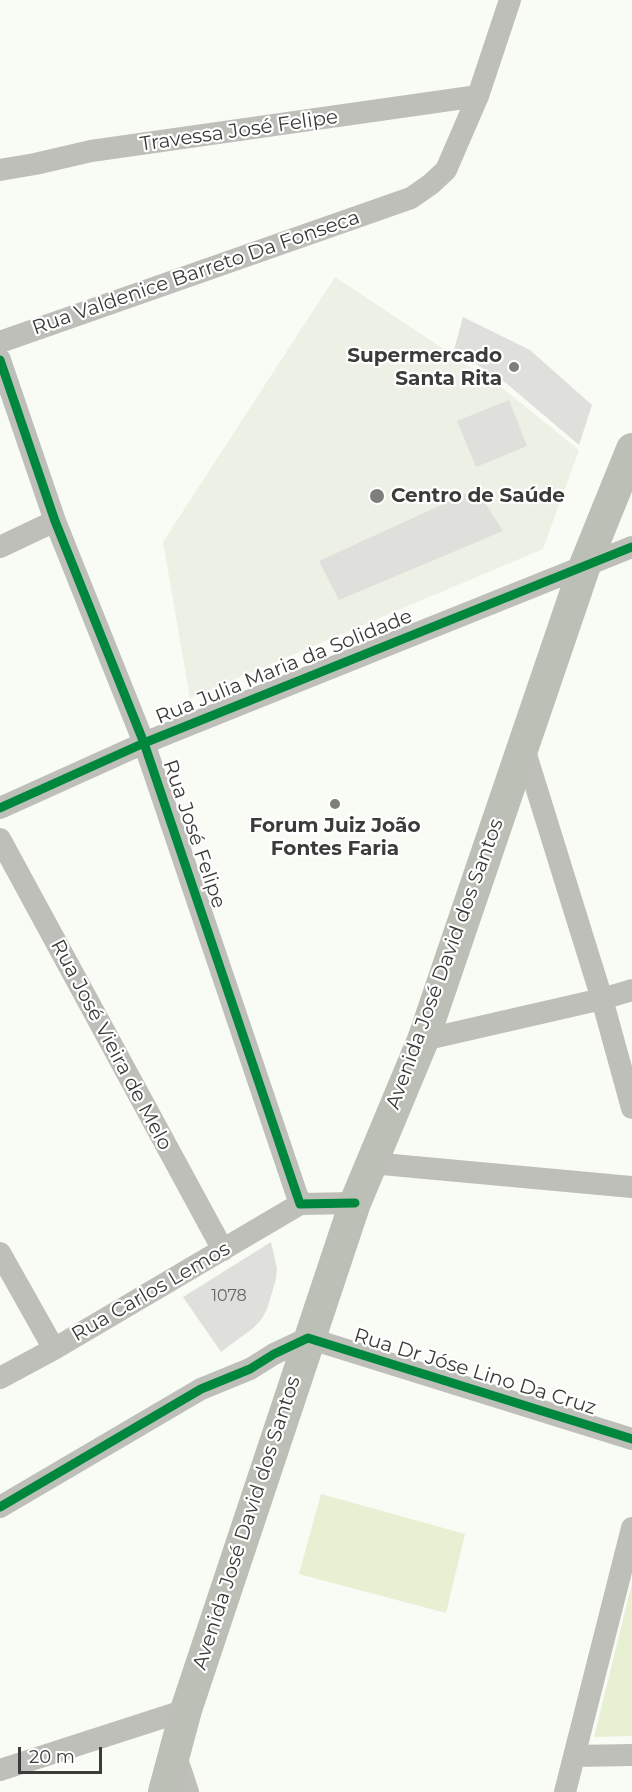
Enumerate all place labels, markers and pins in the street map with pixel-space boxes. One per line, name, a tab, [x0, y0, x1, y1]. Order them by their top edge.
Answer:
place label: Supermercado Santa Rita	[347, 344, 502, 391]
marker: Supermercado Santa Rita	[507, 360, 521, 374]
place label: Centro de Saúde	[391, 484, 565, 508]
marker: Centro de Saúde	[368, 487, 386, 505]
marker: Forum Juiz João Fontes Faria	[328, 797, 342, 811]
place label: Forum Juiz João Fontes Faria	[249, 814, 421, 861]

